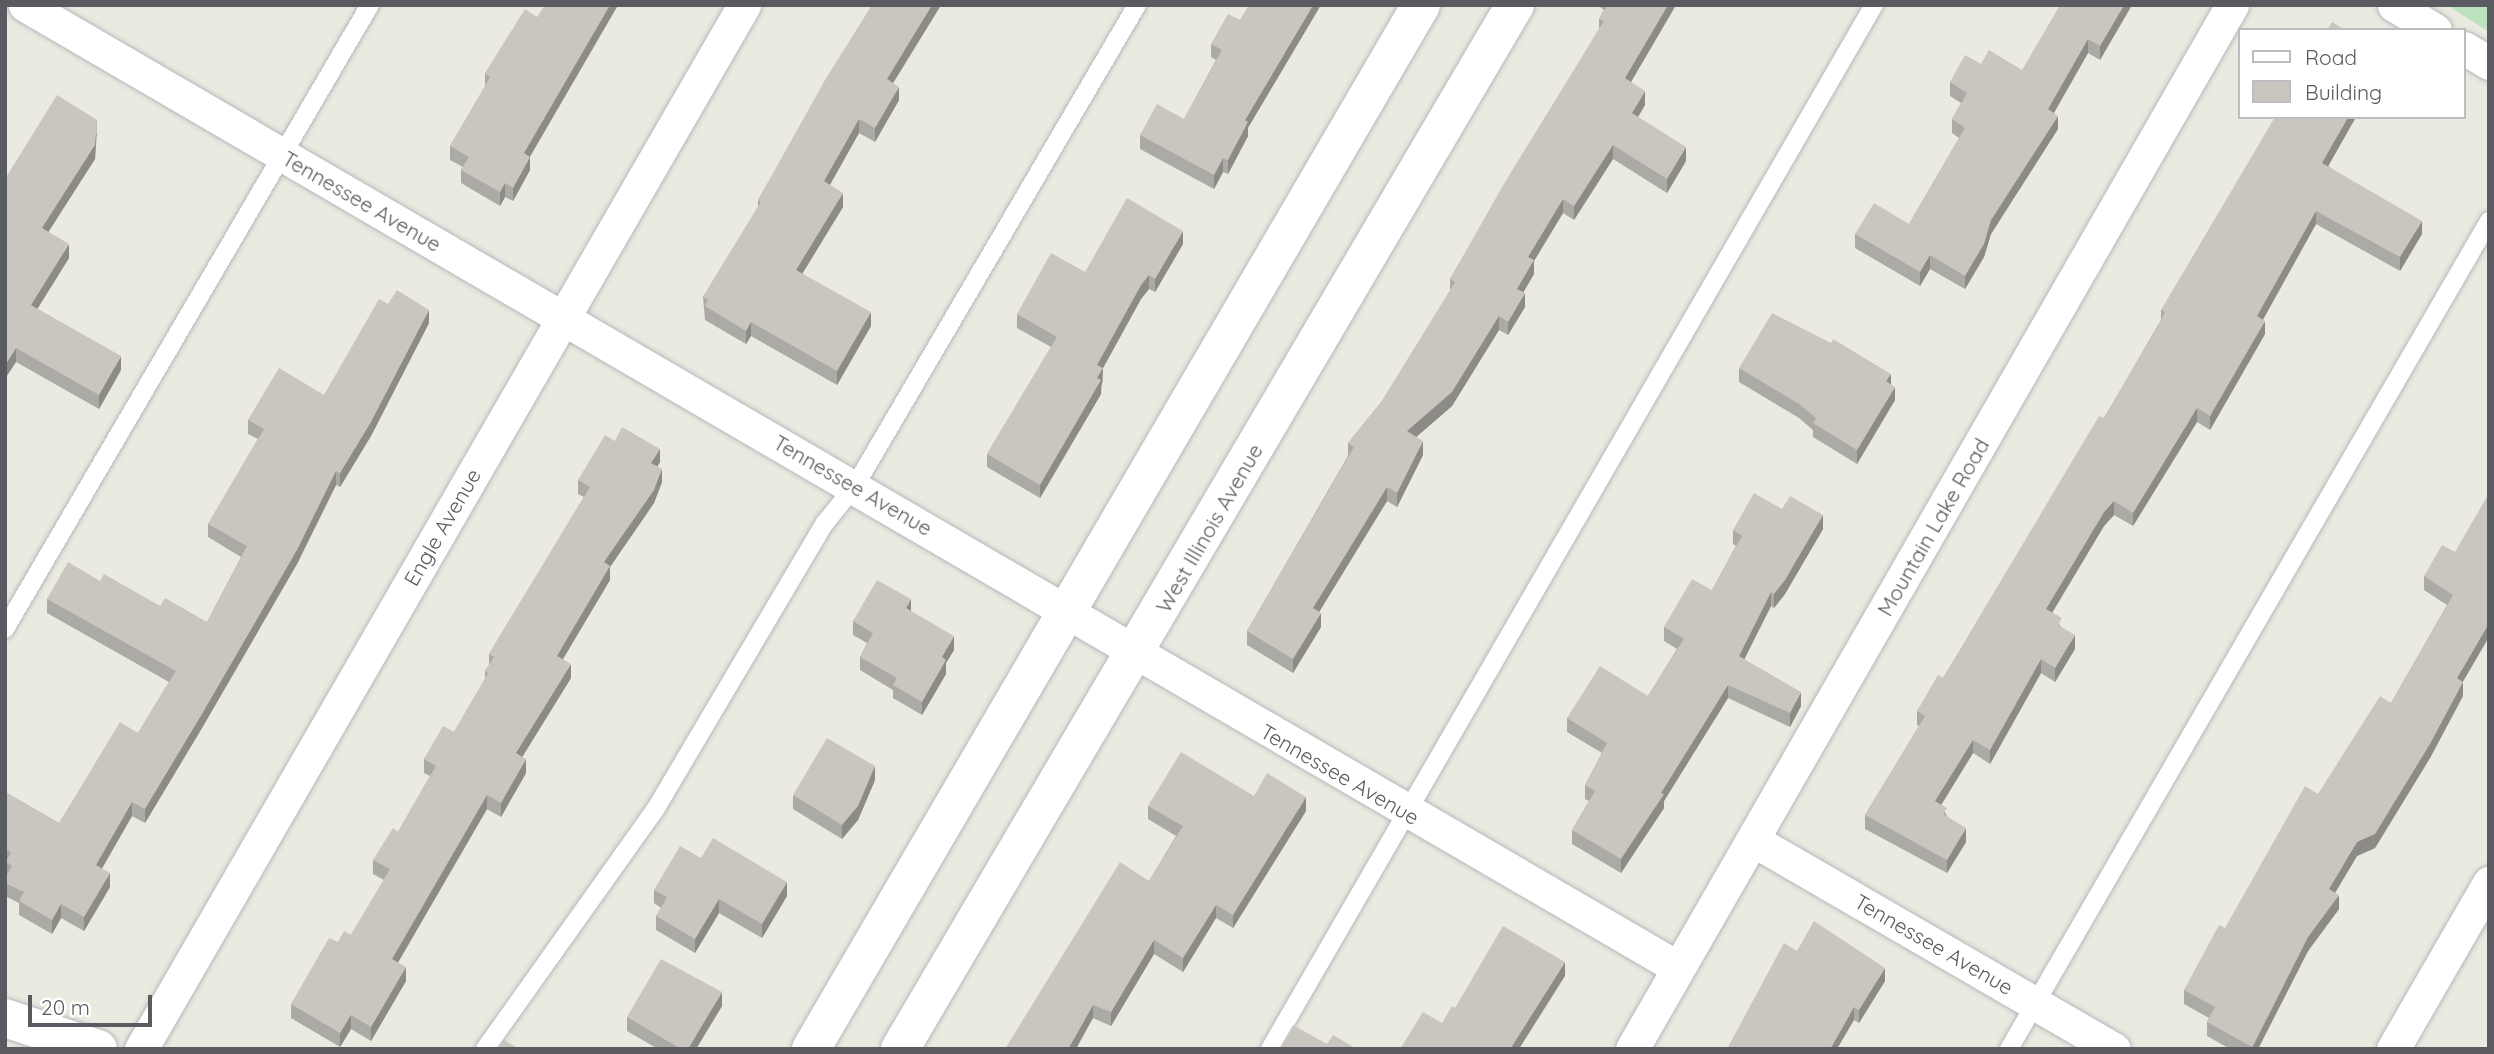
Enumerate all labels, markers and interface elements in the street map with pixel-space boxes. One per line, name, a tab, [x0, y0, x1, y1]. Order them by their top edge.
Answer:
legend	[2238, 28, 2466, 119]
text: Road	[2305, 44, 2357, 70]
text: Building	[2305, 79, 2382, 105]
street label: Tennessee Avenue	[278, 145, 446, 257]
street label: Tennessee Avenue	[769, 429, 937, 541]
street label: Mountain Lake Road	[1872, 434, 1994, 620]
street label: West Illinois Avenue	[1150, 439, 1268, 617]
street label: Engle Avenue	[398, 464, 486, 590]
street label: Tennessee Avenue	[1256, 718, 1424, 830]
street label: Tennessee Avenue	[1850, 888, 2018, 1000]
scale bar	[32, 981, 156, 1025]
text: 20 m	[41, 994, 90, 1020]

